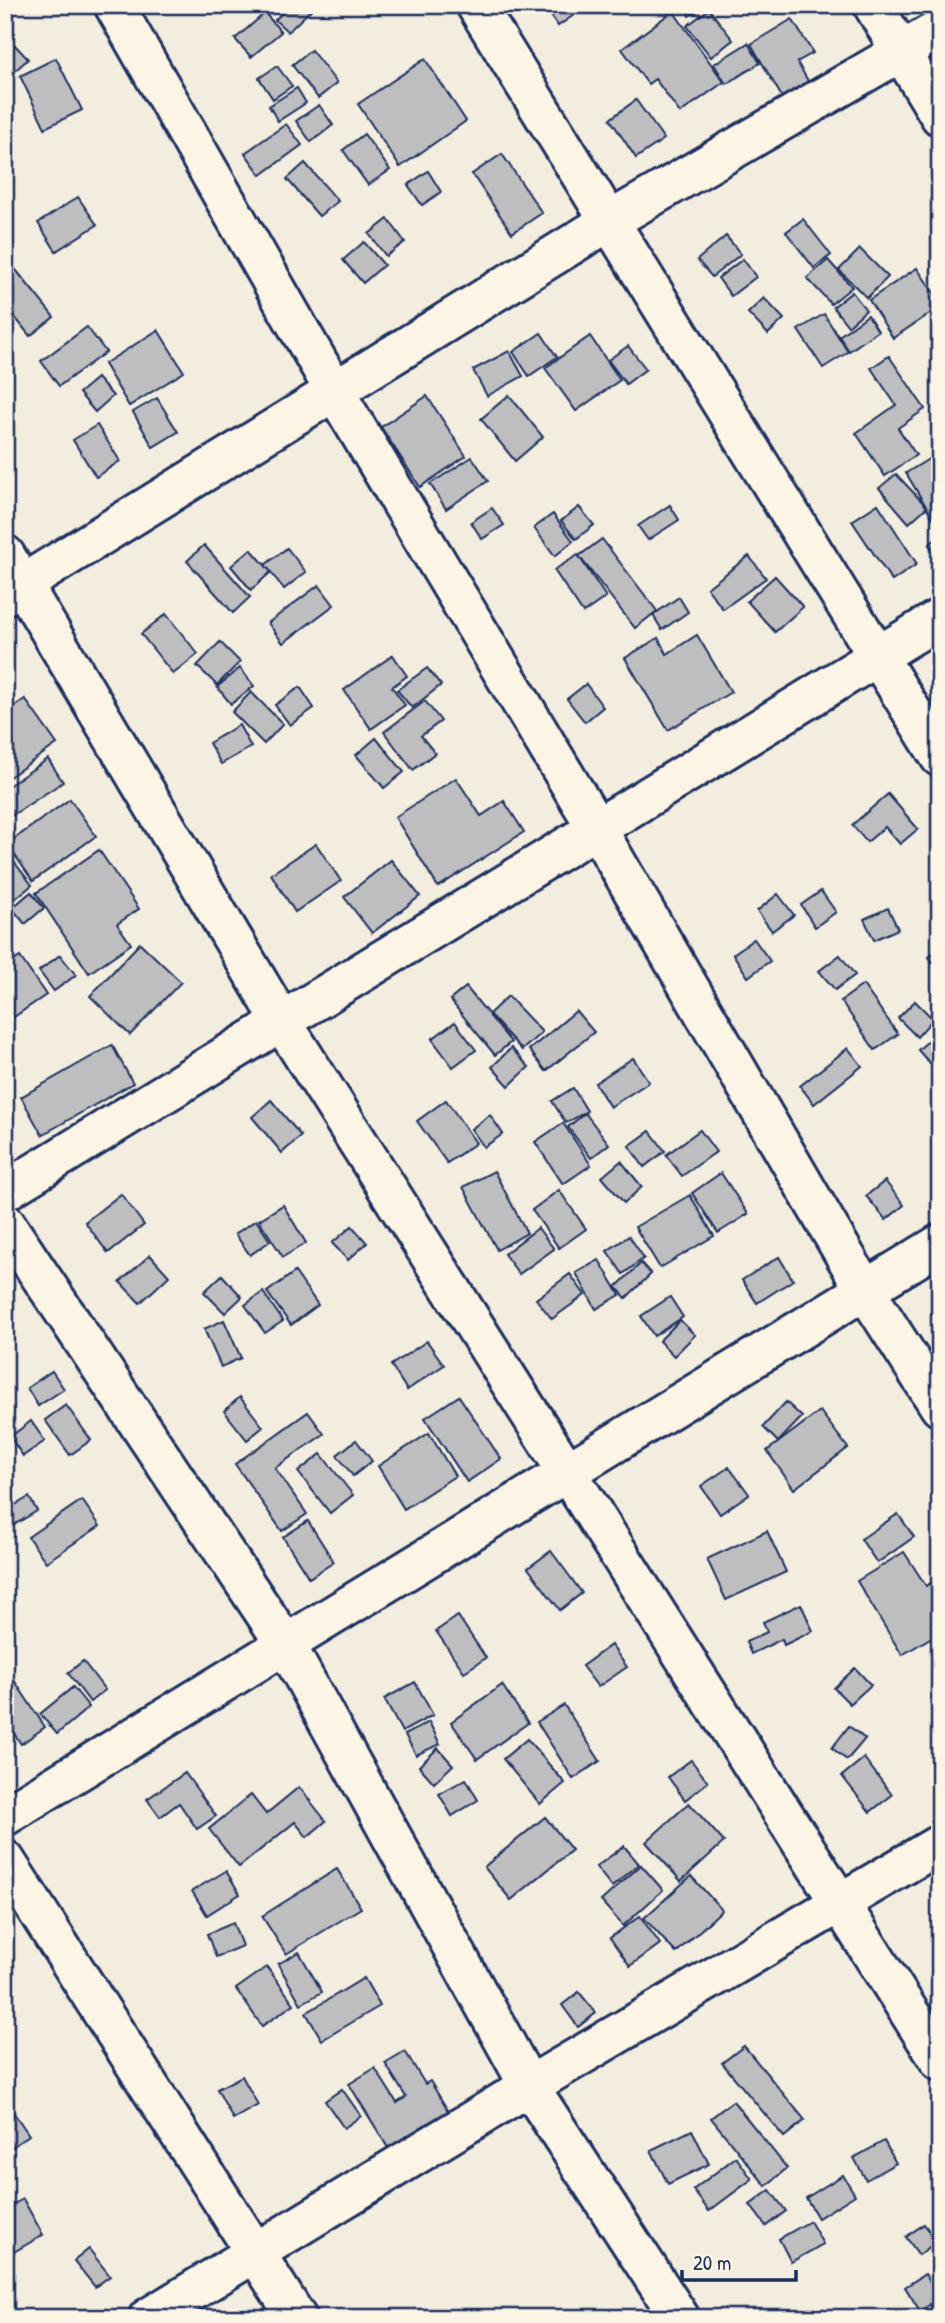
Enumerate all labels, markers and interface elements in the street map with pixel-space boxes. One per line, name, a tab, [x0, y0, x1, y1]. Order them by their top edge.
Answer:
scale bar	[682, 2239, 796, 2283]
text: 20 m	[693, 2248, 731, 2277]

